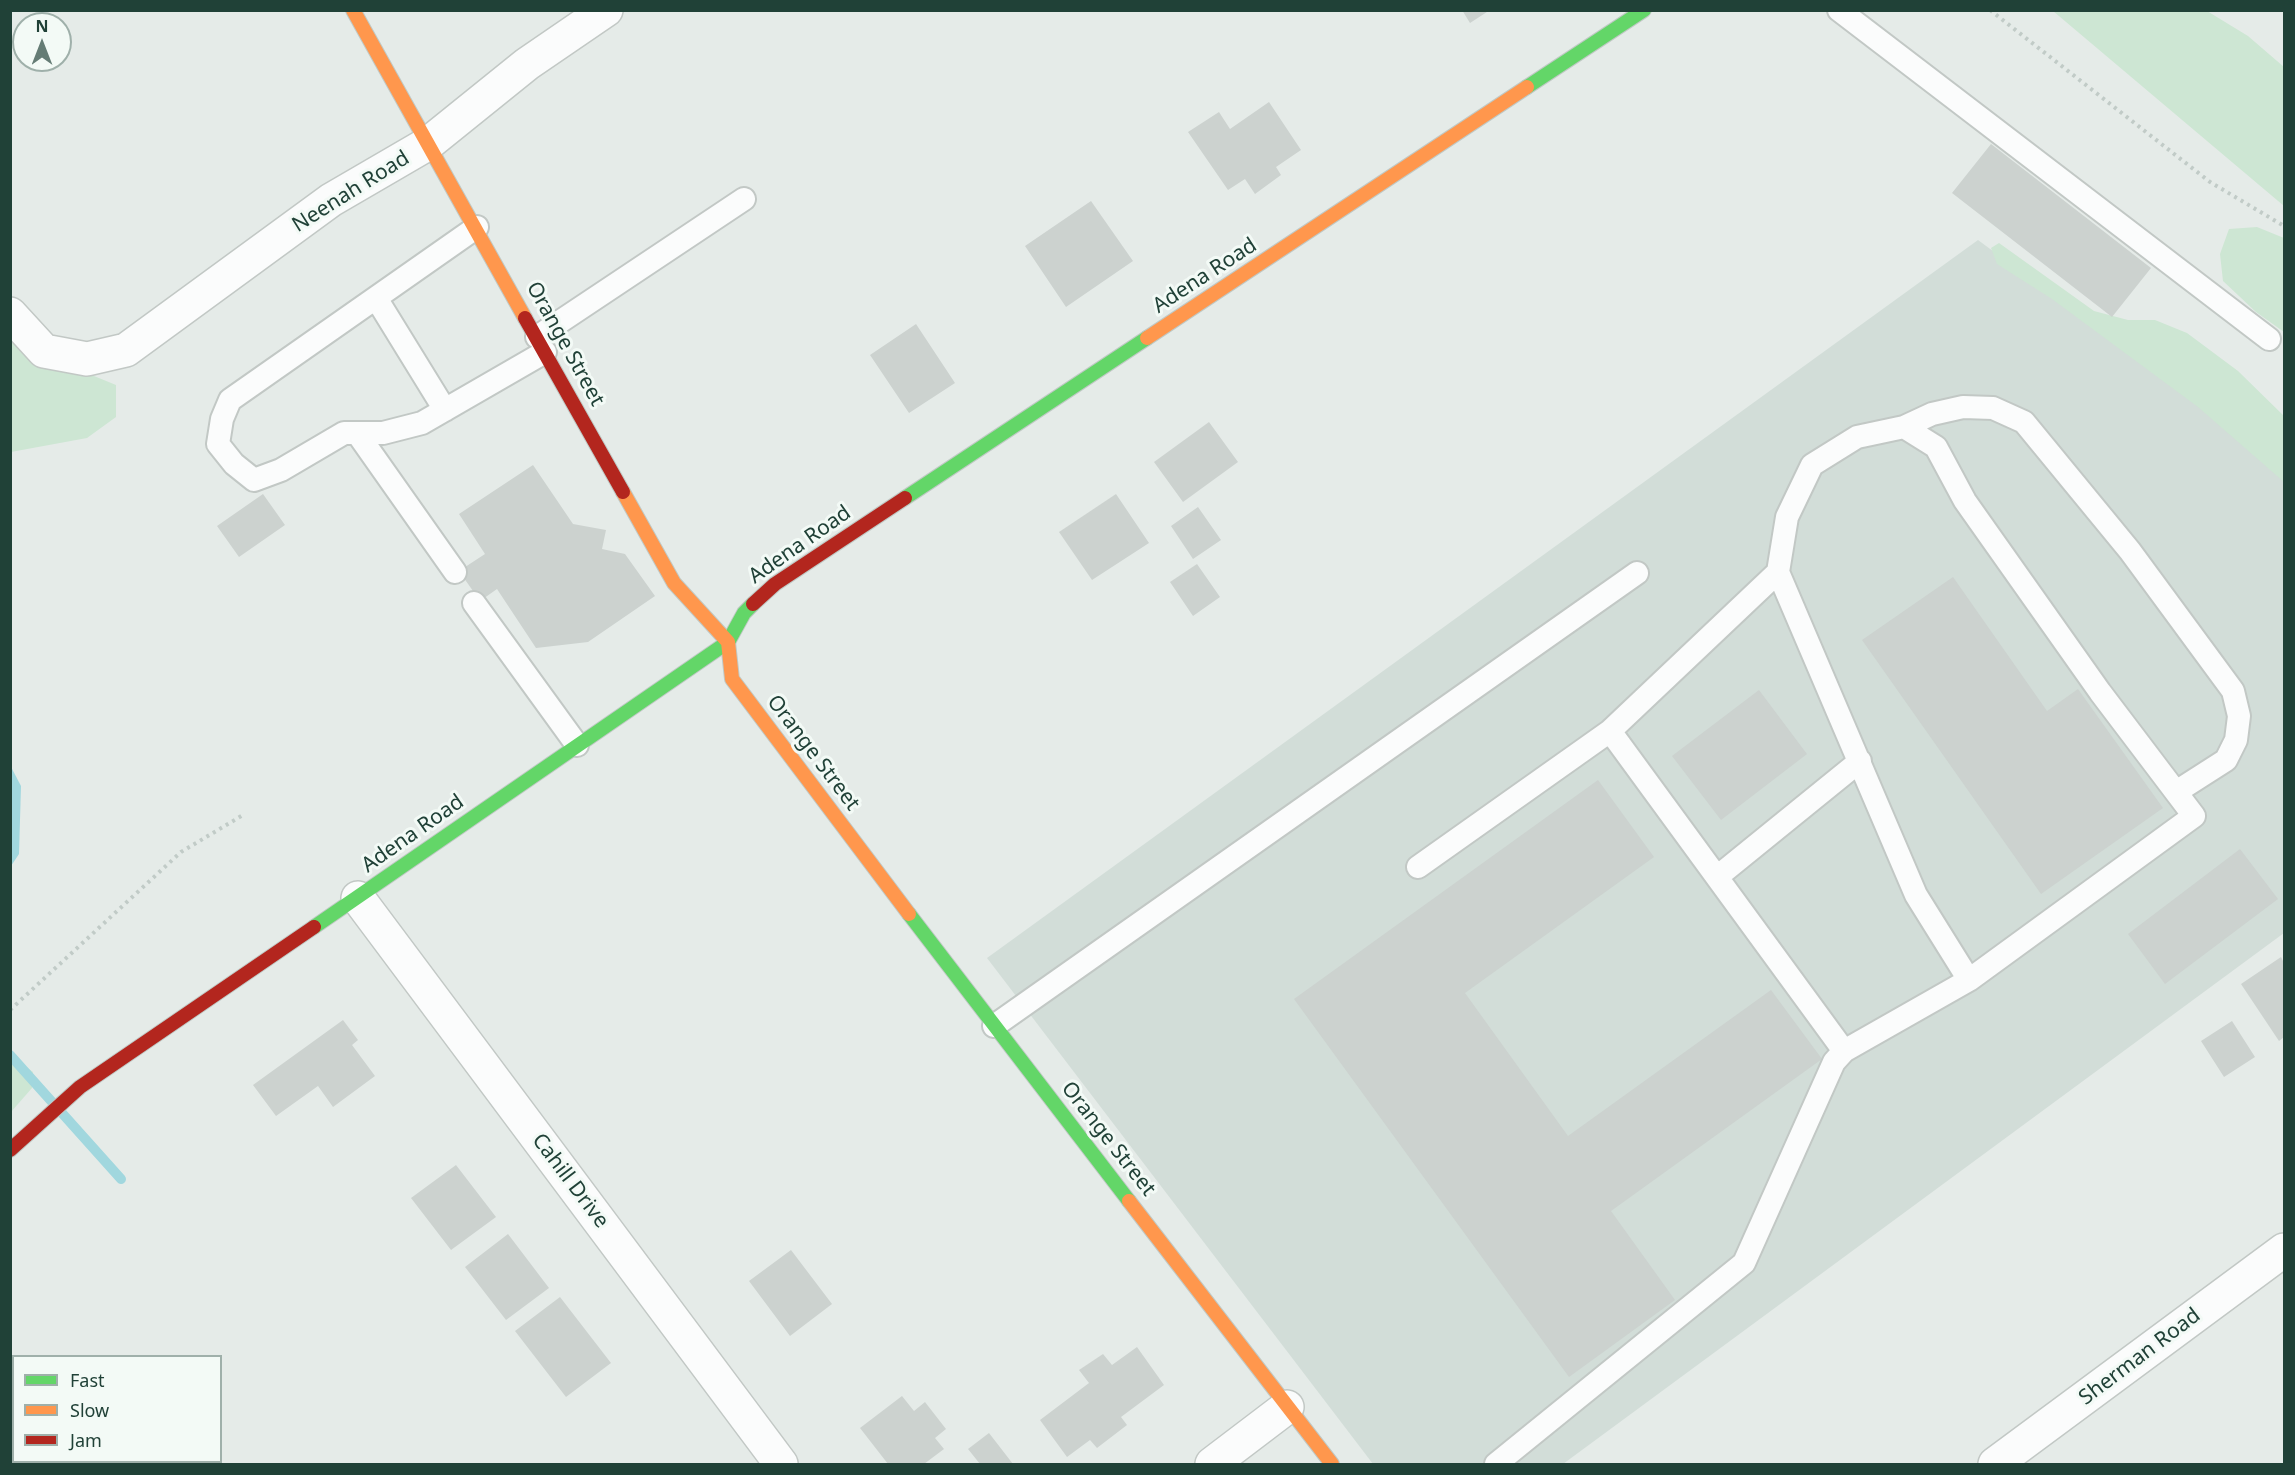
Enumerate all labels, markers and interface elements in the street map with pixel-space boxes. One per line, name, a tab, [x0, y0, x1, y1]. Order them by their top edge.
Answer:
north arrow	[12, 12, 72, 72]
text: N	[35, 15, 49, 37]
street label: Neenah Road	[288, 146, 414, 238]
street label: Adena Road	[1148, 233, 1262, 319]
street label: Orange Street	[520, 277, 610, 411]
street label: Adena Road	[744, 501, 856, 589]
street label: Orange Street	[761, 690, 865, 816]
street label: Adena Road	[357, 790, 469, 878]
street label: Orange Street	[1056, 1077, 1160, 1201]
street label: Cahill Drive	[526, 1129, 614, 1233]
street label: Sherman Road	[2074, 1303, 2206, 1411]
legend	[12, 1355, 222, 1463]
text: Fast	[70, 1368, 105, 1392]
text: Slow	[70, 1398, 109, 1422]
text: Jam	[70, 1428, 102, 1452]

